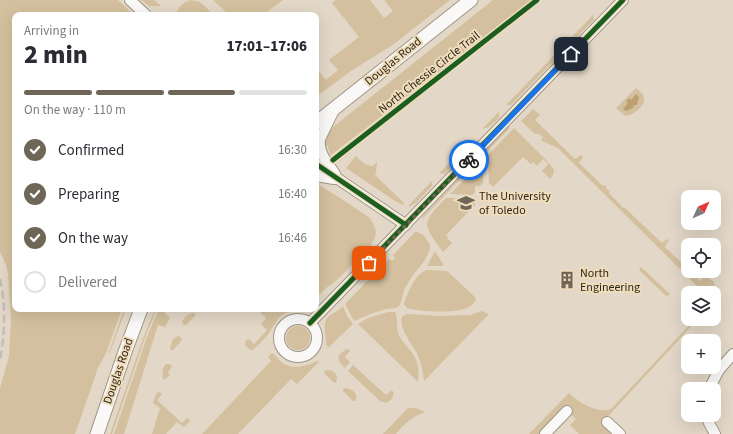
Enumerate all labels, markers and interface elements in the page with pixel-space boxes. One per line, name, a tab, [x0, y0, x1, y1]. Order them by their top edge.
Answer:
text: Arriving in	[24, 22, 79, 40]
street label: North Chessie Circle Trail	[375, 27, 484, 117]
street label: Douglas Road	[361, 33, 425, 90]
text: 2 min	[24, 36, 88, 73]
text: 17:01–17:06	[226, 36, 307, 57]
pin	[554, 37, 588, 71]
icon: home	[560, 43, 582, 65]
text: On the way · 110 m	[24, 101, 126, 119]
icon: check	[24, 139, 46, 161]
text: Confirmed	[58, 140, 124, 161]
courier	[449, 140, 489, 180]
text: 16:30	[278, 141, 307, 159]
icon: bike	[458, 149, 480, 171]
icon: check	[24, 183, 46, 205]
text: Preparing	[58, 184, 119, 205]
text: 16:40	[278, 185, 307, 203]
place label: The University of Toledo	[479, 188, 551, 219]
north arrow	[681, 190, 721, 230]
map controls	[681, 190, 721, 422]
school or university icon: The University of Toledo	[456, 193, 476, 213]
icon: check	[24, 227, 46, 249]
text: On the way	[58, 228, 128, 249]
text: 16:46	[278, 229, 307, 247]
button: locate	[681, 238, 721, 278]
pin	[352, 246, 386, 280]
icon: bag	[358, 252, 380, 274]
place label: North Engineering	[580, 265, 640, 296]
building icon: North Engineering	[557, 270, 577, 290]
text: Delivered	[58, 272, 117, 293]
button: layers	[681, 286, 721, 326]
button: +	[681, 334, 721, 374]
street label: Douglas Road	[99, 336, 138, 406]
button: −	[681, 382, 721, 422]

